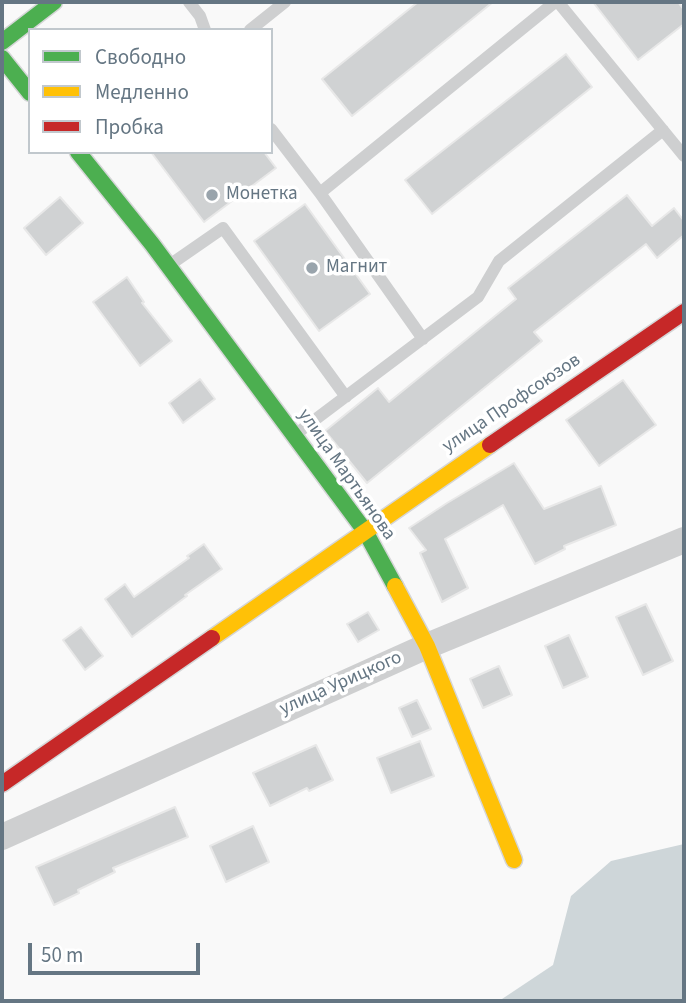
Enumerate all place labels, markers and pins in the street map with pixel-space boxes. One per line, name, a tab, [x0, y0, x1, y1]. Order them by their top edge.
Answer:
place label: Монетка	[226, 184, 298, 206]
marker: Монетка	[204, 187, 220, 203]
place label: Магнит	[326, 257, 387, 279]
marker: Магнит	[304, 260, 320, 276]

